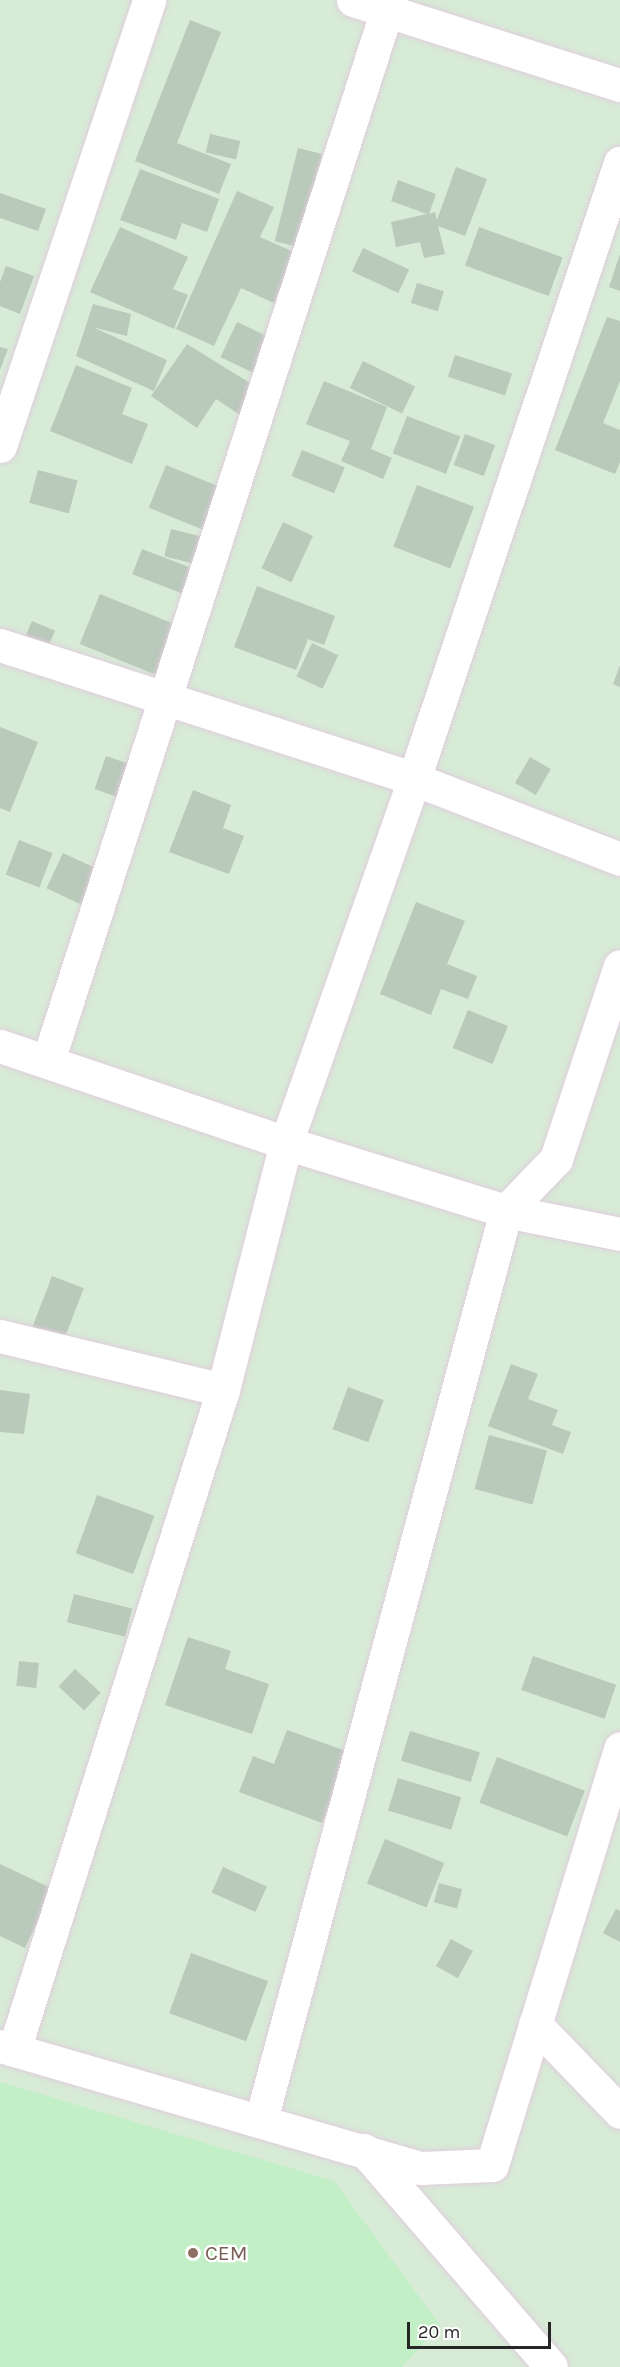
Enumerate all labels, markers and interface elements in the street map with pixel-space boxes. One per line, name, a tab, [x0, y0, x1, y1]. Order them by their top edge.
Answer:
place label: CEM	[205, 2240, 247, 2266]
marker: CEM	[186, 2246, 200, 2260]
scale bar	[410, 2310, 554, 2348]
text: 20 m	[418, 2321, 460, 2343]

